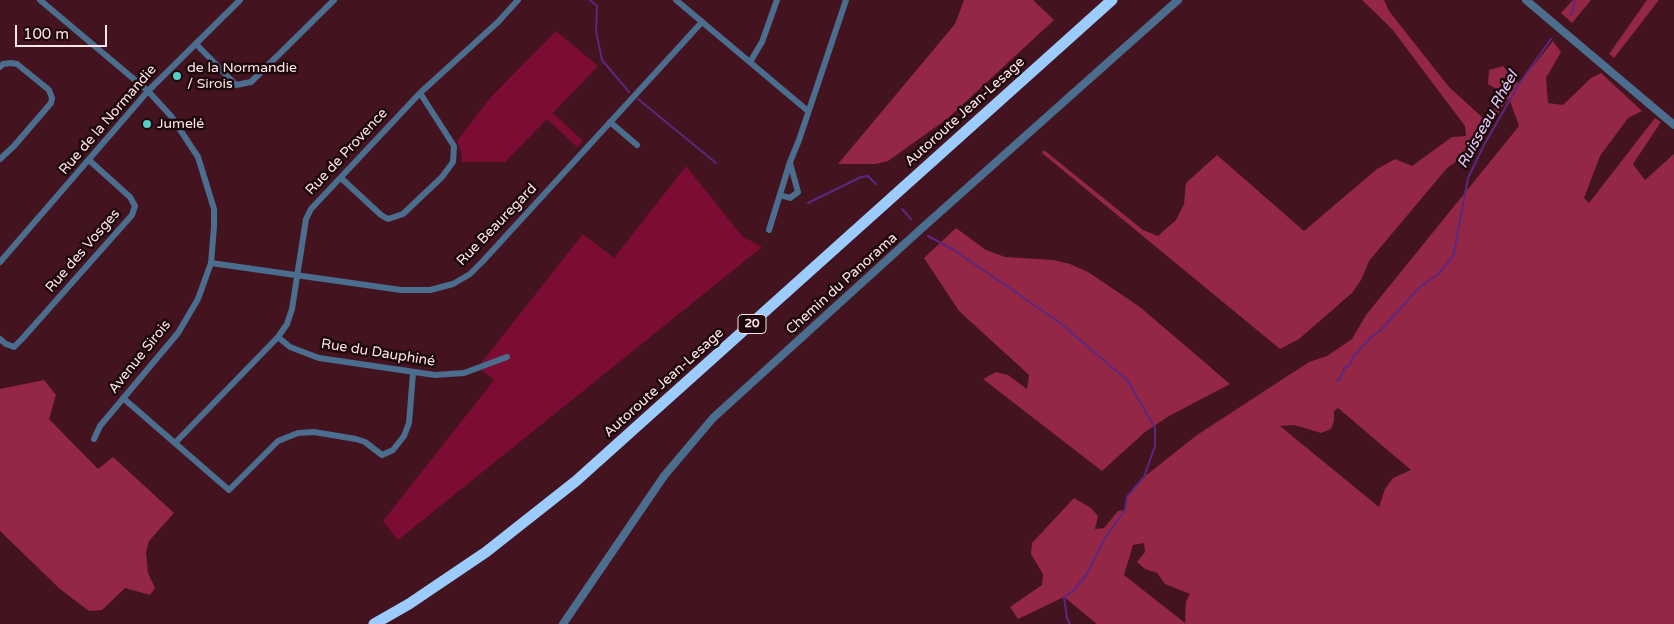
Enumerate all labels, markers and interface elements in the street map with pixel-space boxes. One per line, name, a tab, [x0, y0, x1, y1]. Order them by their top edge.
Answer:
scale bar	[18, 15, 110, 47]
text: 100 m	[23, 25, 69, 43]
street label: Autoroute Jean-Lesage	[902, 54, 1028, 170]
place label: de la Normandie / Sirois	[187, 60, 297, 92]
street label: Rue de la Normandie	[56, 62, 160, 178]
water label: Ruisseau Rhéel	[1454, 68, 1522, 172]
marker: de la Normandie / Sirois	[171, 70, 183, 82]
street label: Rue de Provence	[303, 105, 391, 199]
place label: Jumelé	[157, 116, 204, 132]
marker: Jumelé	[141, 118, 153, 130]
street label: Rue Beauregard	[454, 180, 540, 270]
street label: Rue des Vosges	[42, 206, 124, 296]
street label: Chemin du Panorama	[783, 230, 901, 338]
road number: 20	[738, 314, 766, 334]
street label: Avenue Sirois	[105, 317, 175, 397]
street label: Autoroute Jean-Lesage	[601, 325, 727, 441]
street label: Rue du Dauphiné	[320, 336, 436, 370]

